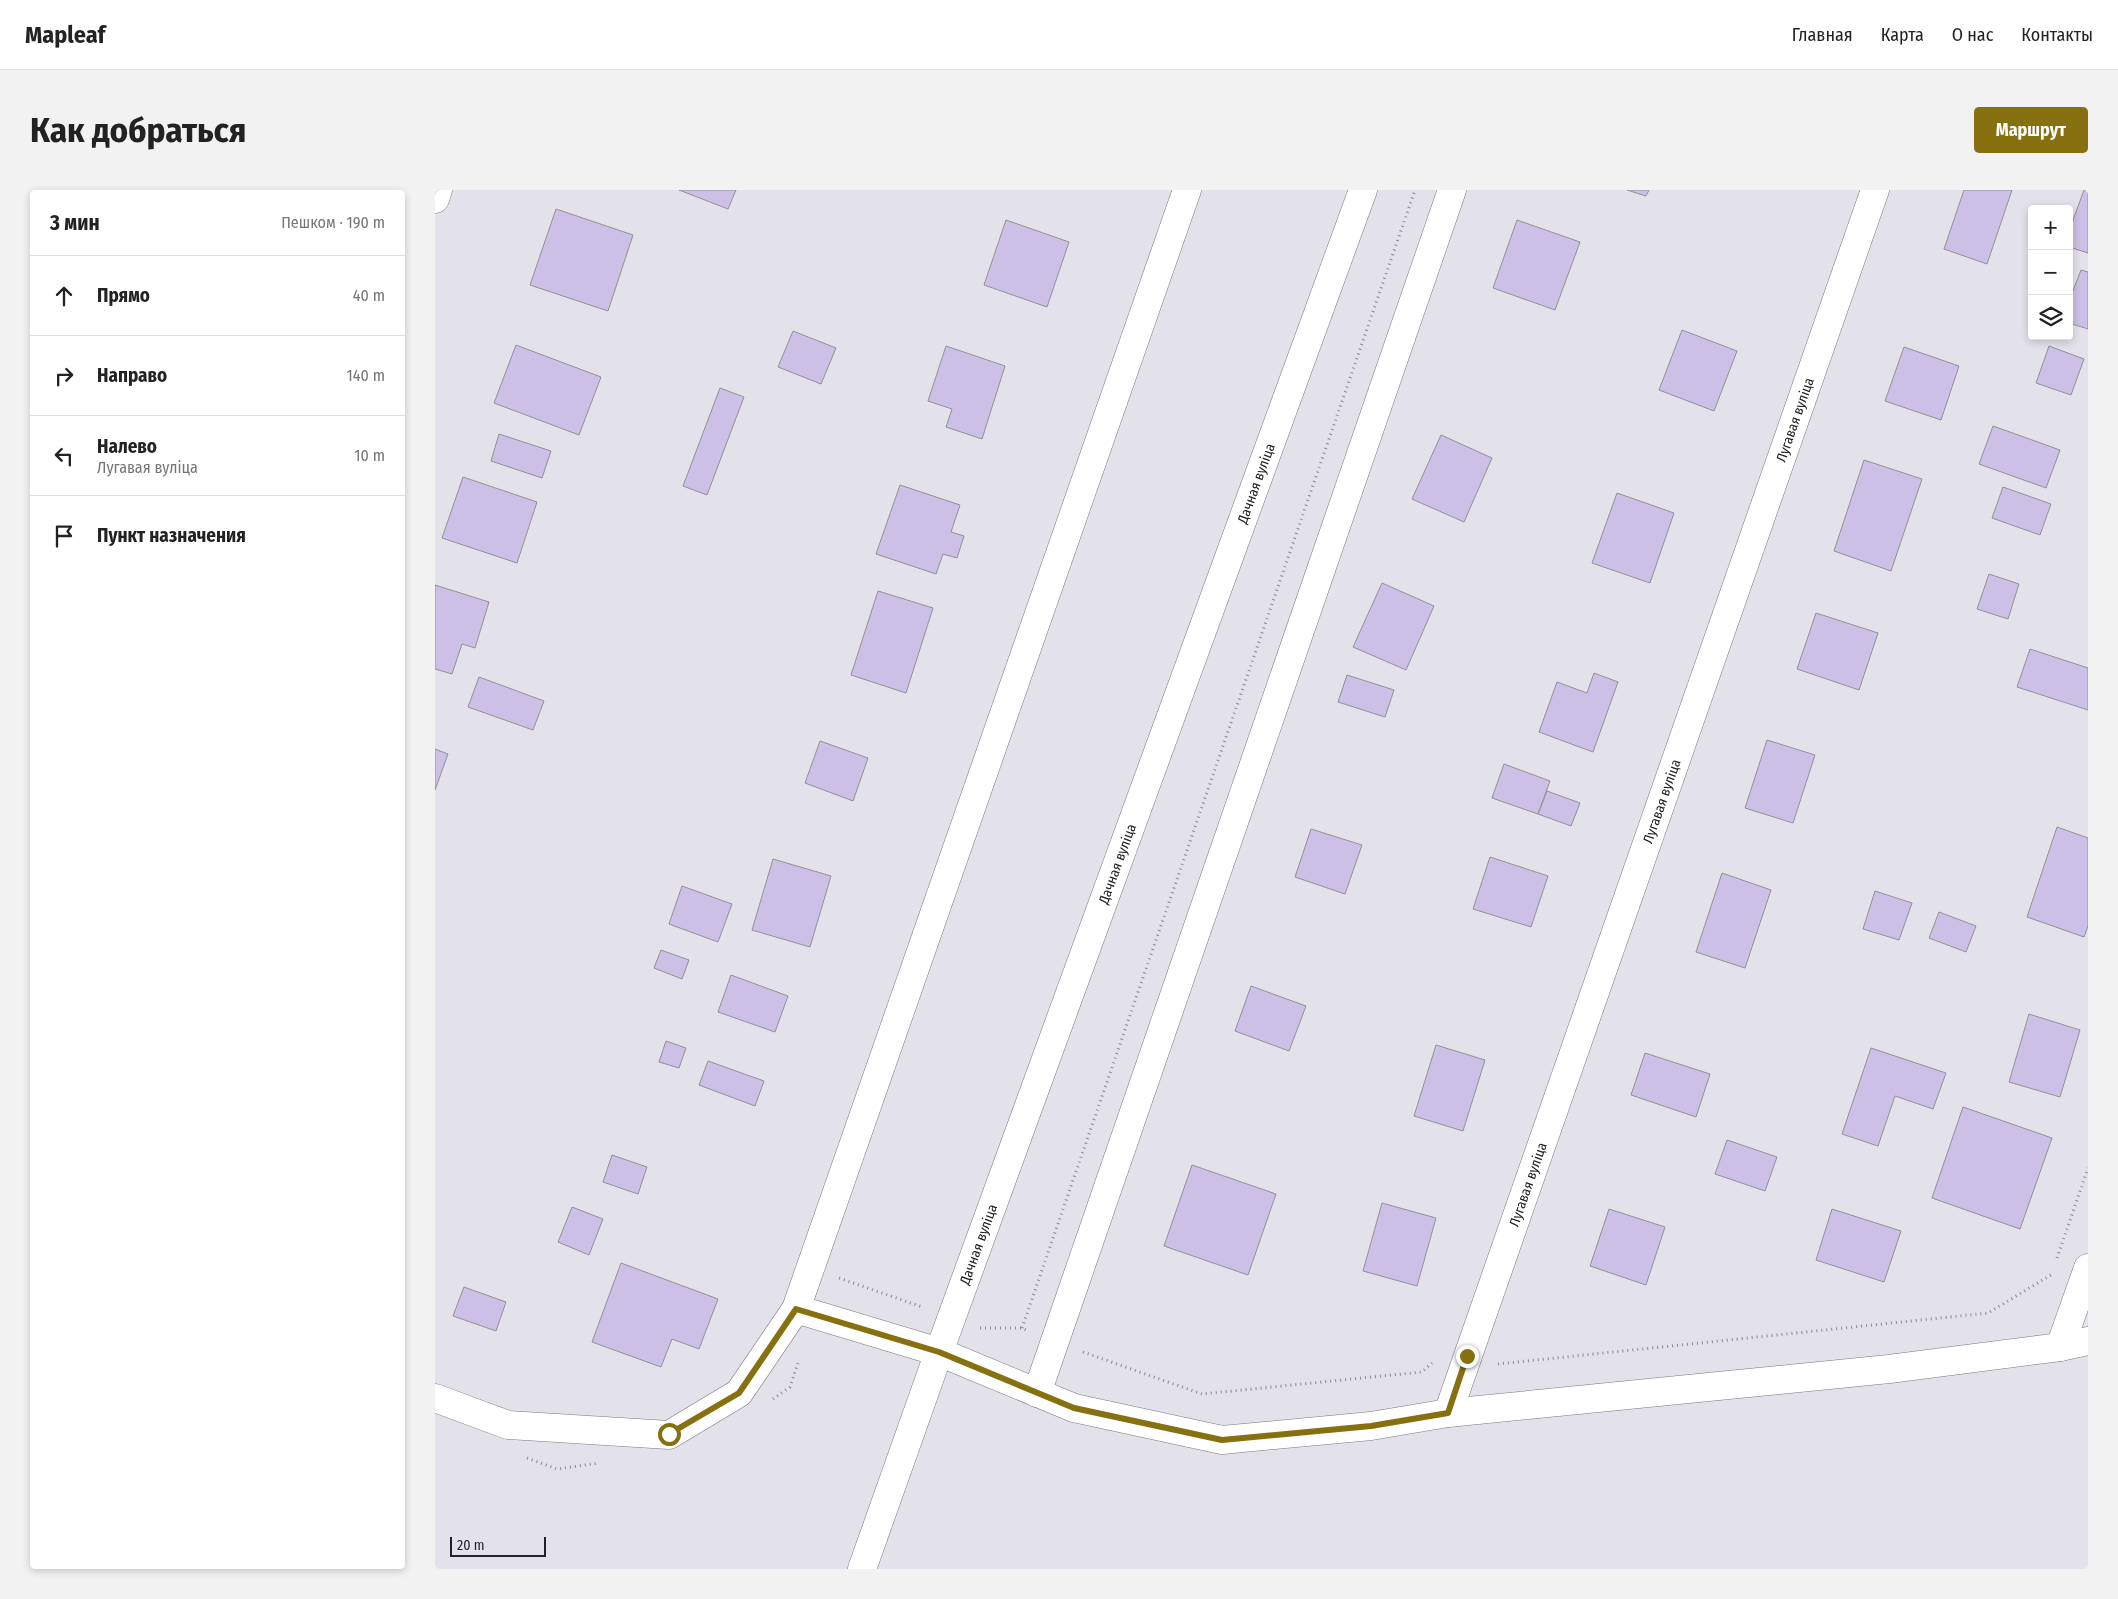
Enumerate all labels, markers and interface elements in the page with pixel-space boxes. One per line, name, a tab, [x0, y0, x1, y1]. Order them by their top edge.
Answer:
text: Mapleaf	[25, 21, 105, 49]
text: Главная	[1792, 24, 1853, 46]
text: Карта	[1881, 24, 1924, 46]
text: О нас	[1952, 24, 1993, 46]
text: Контакты	[2021, 24, 2093, 46]
button: Маршрут	[1974, 107, 2088, 153]
text: Как добраться	[30, 109, 247, 151]
map controls	[2028, 205, 2073, 340]
button: +	[2028, 205, 2073, 250]
text: 3 мин	[50, 210, 100, 236]
text: Пешком · 190 m	[281, 213, 385, 232]
button: −	[2028, 250, 2073, 295]
icon: ahead	[50, 282, 78, 310]
text: Прямо	[97, 284, 150, 307]
text: 40 m	[353, 286, 385, 305]
button: layers	[2028, 295, 2073, 340]
icon: right	[50, 362, 78, 390]
text: Направо	[97, 364, 167, 387]
text: 140 m	[347, 366, 385, 385]
street label: Лугавая вуліца	[1773, 375, 1818, 464]
text: Налево	[97, 435, 157, 458]
street label: Дачная вуліца	[1234, 441, 1279, 527]
icon: left	[50, 442, 78, 470]
text: 10 m	[354, 446, 385, 465]
text: Лугавая вуліца	[97, 458, 198, 477]
icon: arrive	[50, 522, 78, 550]
text: Пункт назначения	[97, 524, 246, 547]
street label: Лугавая вуліца	[1639, 757, 1685, 846]
street label: Дачная вуліца	[1095, 821, 1140, 907]
street label: Лугавая вуліца	[1506, 1140, 1551, 1229]
street label: Дачная вуліца	[956, 1202, 1001, 1288]
route end	[1456, 1345, 1479, 1368]
route start	[658, 1423, 681, 1446]
scale bar	[450, 1534, 546, 1557]
text: 20 m	[457, 1537, 485, 1554]

